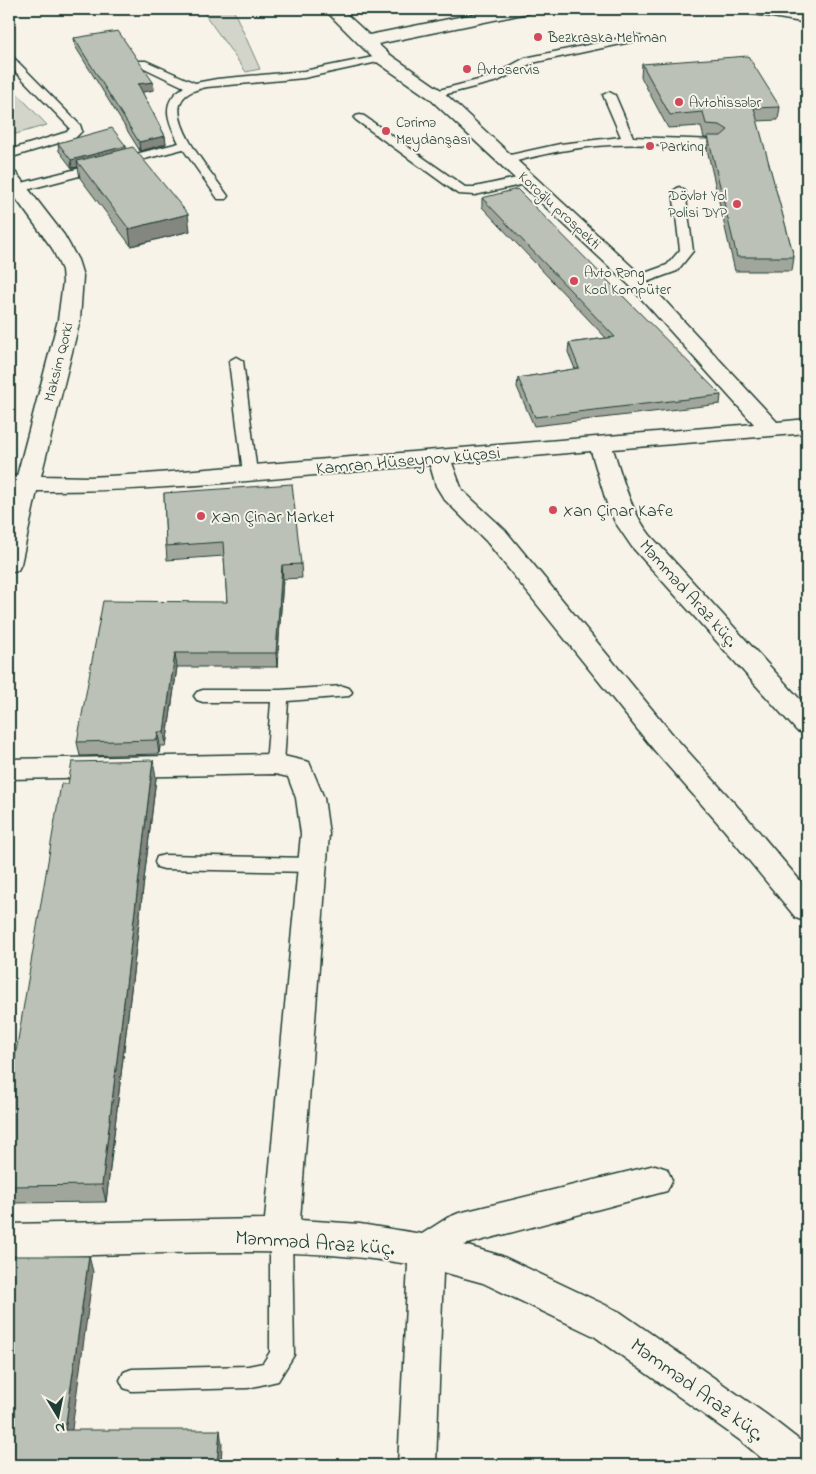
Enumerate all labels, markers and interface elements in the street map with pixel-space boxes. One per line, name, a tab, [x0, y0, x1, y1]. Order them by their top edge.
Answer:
place label: Bezkraska Mehman	[547, 27, 667, 49]
marker: Bezkraska Mehman	[532, 31, 544, 43]
place label: Avtoservis	[477, 59, 540, 81]
marker: Avtoservis	[461, 63, 473, 75]
place label: Avtohissələr	[689, 92, 761, 114]
marker: Avtohissələr	[673, 96, 685, 108]
place label: Cərimə Meydanşası	[396, 112, 471, 152]
marker: Cərimə Meydanşası	[380, 125, 392, 137]
place label: Parkinq	[660, 136, 703, 158]
marker: Parkinq	[644, 140, 656, 152]
street label: Koroğlu prospekti	[512, 167, 606, 256]
place label: Dövlət Yol Polisi DYP	[667, 185, 727, 224]
marker: Dövlət Yol Polisi DYP	[731, 198, 743, 210]
place label: Avto Rəng Kod Kompüter	[584, 262, 671, 301]
marker: Avto Rəng Kod Kompüter	[568, 275, 580, 287]
street label: Maksim Qorki	[39, 320, 79, 404]
street label: Kamran Hüseynov küçəsi	[315, 441, 501, 483]
place label: Xan Çinar Kafe	[563, 499, 674, 525]
marker: Xan Çinar Kafe	[547, 504, 559, 516]
place label: Xan Çinar Market	[211, 505, 334, 531]
marker: Xan Çinar Market	[195, 510, 207, 522]
street label: Məmməd Araz küç.	[632, 535, 743, 654]
street label: Məmməd Araz küç.	[234, 1223, 396, 1265]
street label: Məmməd Araz küç.	[623, 1331, 770, 1450]
north arrow	[32, 1392, 82, 1442]
text: N	[54, 1416, 66, 1438]

